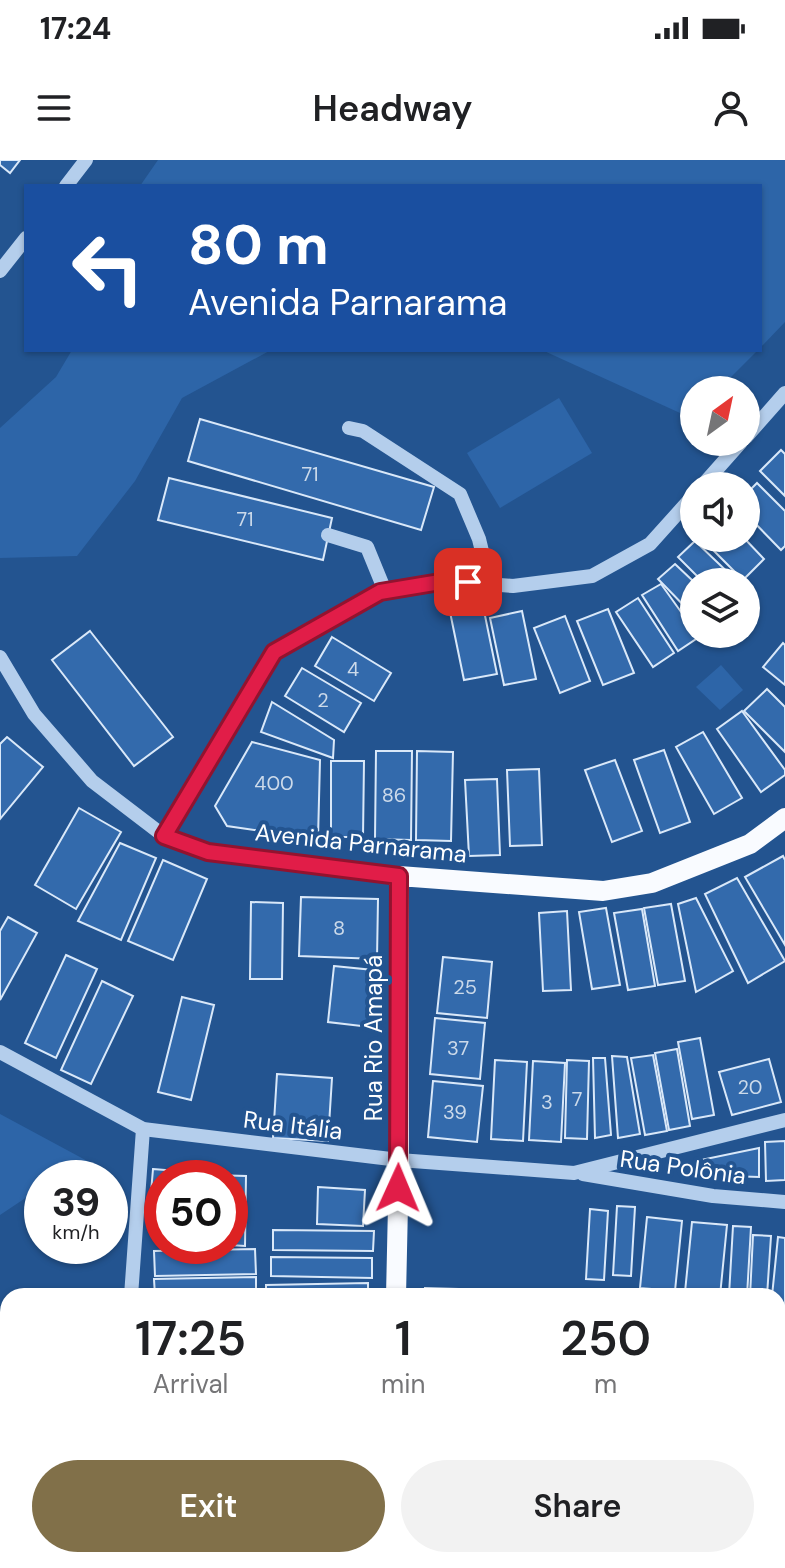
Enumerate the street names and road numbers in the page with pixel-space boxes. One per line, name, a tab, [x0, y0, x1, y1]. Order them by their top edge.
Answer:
street label: Avenida Parnarama	[253, 816, 469, 870]
street label: Rua Rio Amapá	[358, 955, 389, 1121]
street label: Rua Itália	[242, 1104, 344, 1146]
street label: Rua Polônia	[618, 1143, 748, 1191]

